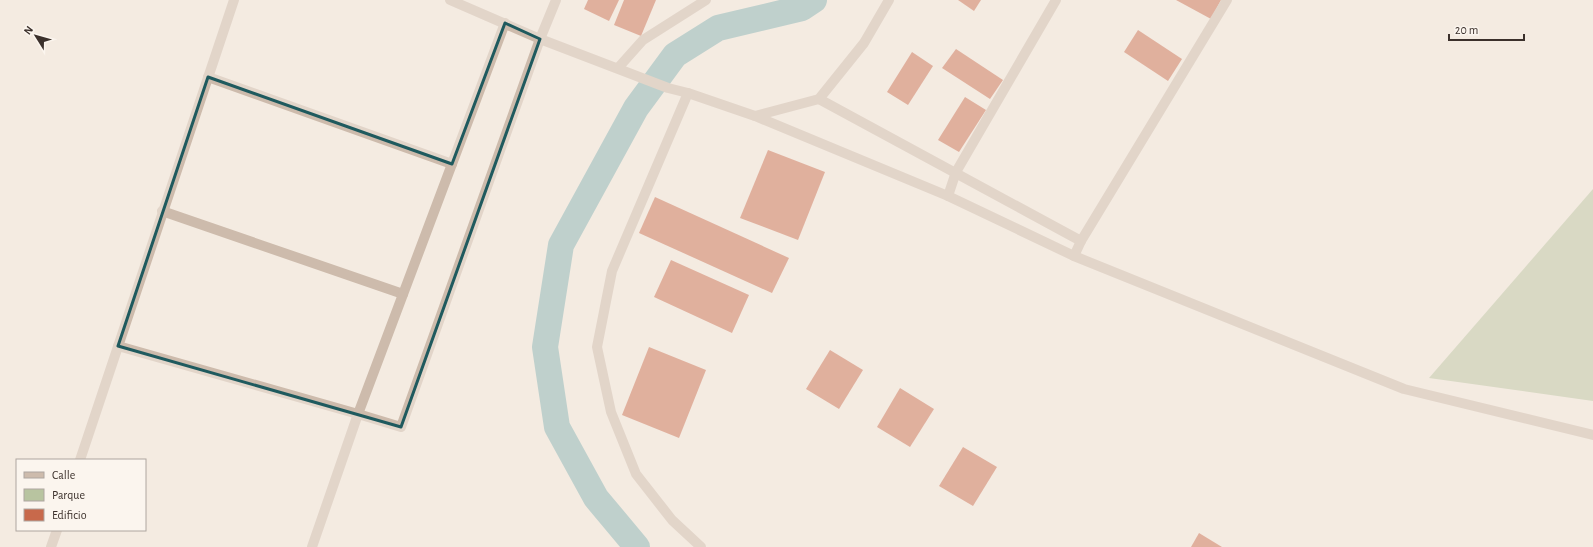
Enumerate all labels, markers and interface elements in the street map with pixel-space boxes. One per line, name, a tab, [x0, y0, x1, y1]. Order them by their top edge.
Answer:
north arrow	[16, 16, 56, 56]
scale bar	[1449, 16, 1524, 42]
text: N	[22, 24, 35, 37]
text: 20 m	[1455, 24, 1478, 36]
legend	[16, 459, 146, 531]
text: Calle	[52, 469, 75, 481]
text: Parque	[52, 489, 85, 501]
text: Edificio	[52, 509, 87, 521]

